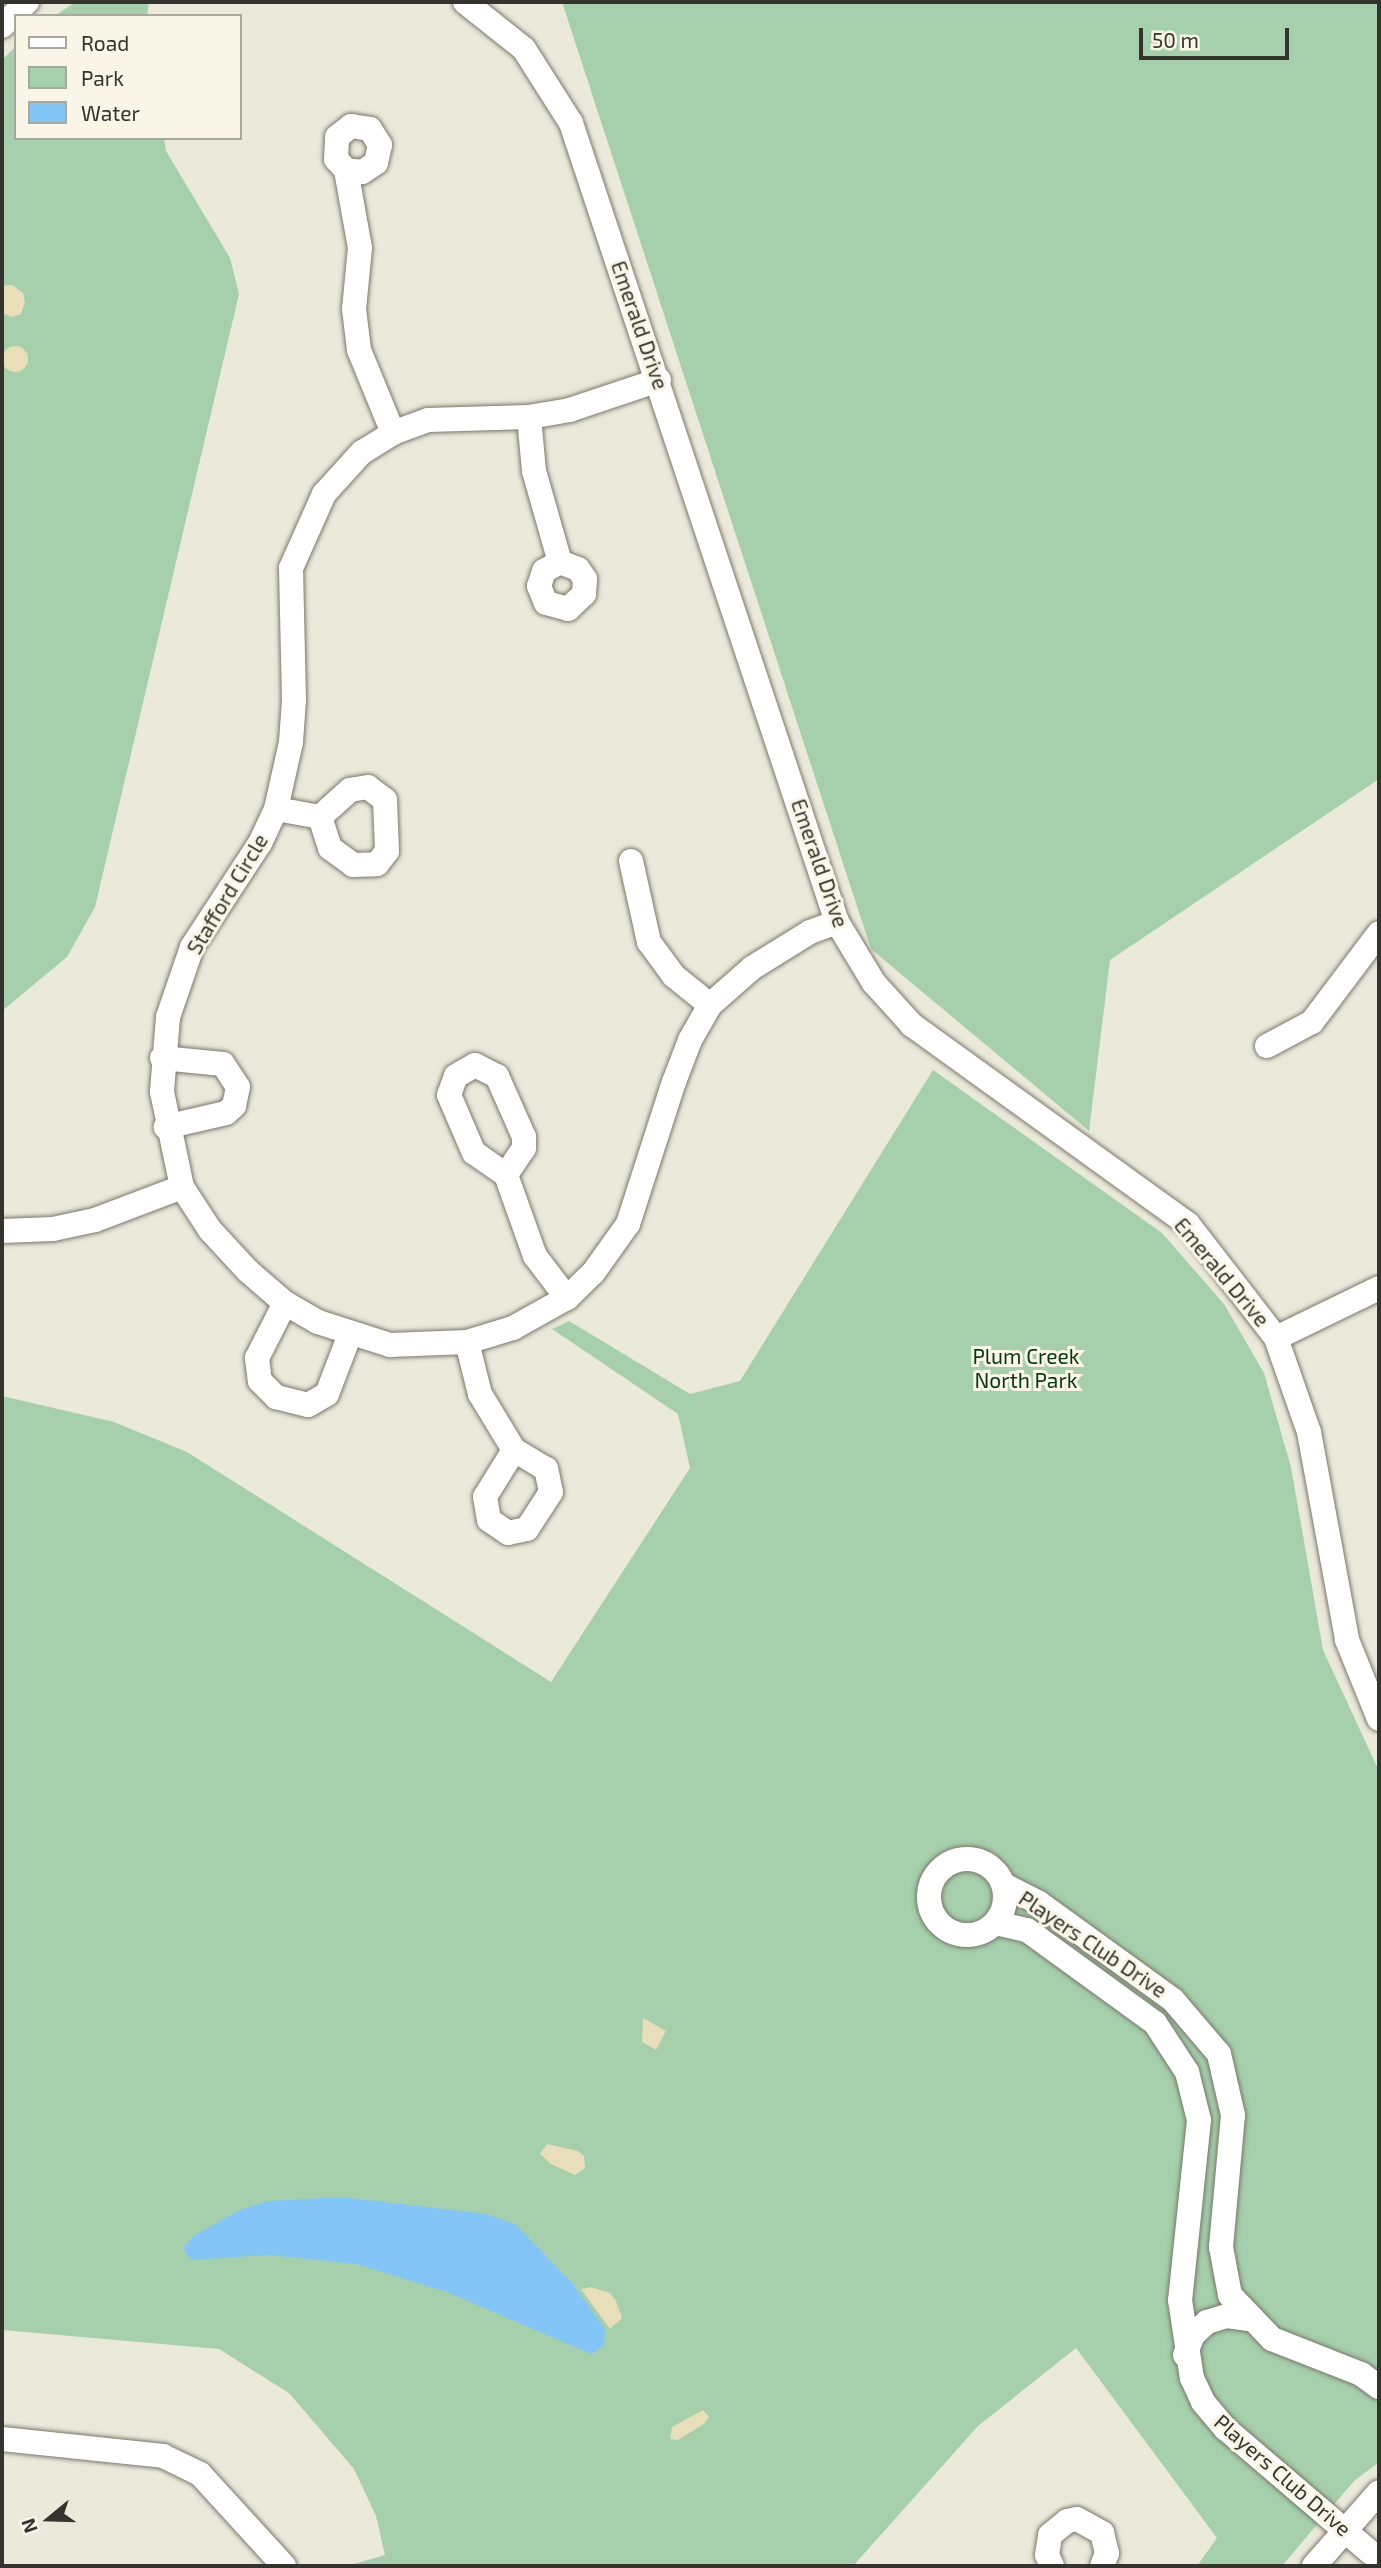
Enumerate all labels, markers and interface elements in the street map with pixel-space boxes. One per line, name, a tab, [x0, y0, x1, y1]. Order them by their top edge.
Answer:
legend	[14, 14, 242, 140]
scale bar	[1143, 14, 1294, 58]
text: 50 m	[1152, 27, 1199, 52]
text: Road	[81, 30, 129, 55]
text: Park	[81, 65, 124, 90]
text: Water	[81, 100, 140, 125]
street label: Emerald Drive	[606, 257, 674, 393]
street label: Emerald Drive	[786, 795, 854, 931]
street label: Stafford Circle	[181, 829, 273, 959]
street label: Emerald Drive	[1169, 1213, 1275, 1331]
park label: Plum Creek North Park	[972, 1343, 1080, 1393]
street label: Players Club Drive	[1014, 1885, 1172, 2003]
street label: Players Club Drive	[1209, 2409, 1357, 2541]
north arrow	[14, 2484, 84, 2554]
text: N	[16, 2516, 42, 2536]

